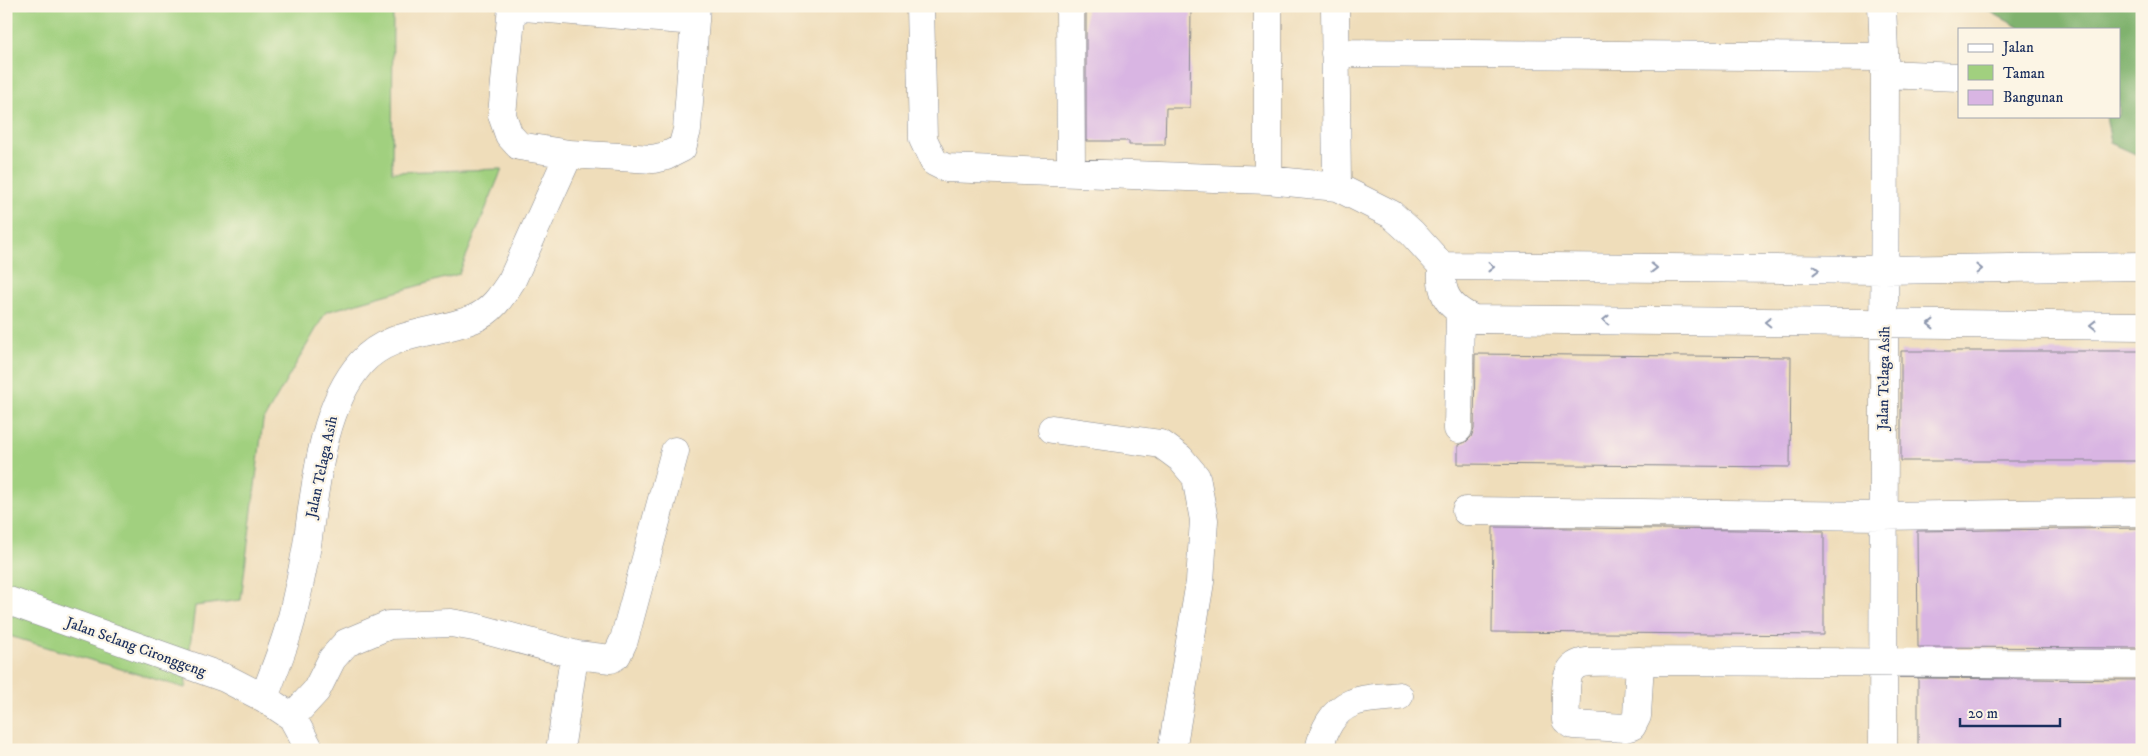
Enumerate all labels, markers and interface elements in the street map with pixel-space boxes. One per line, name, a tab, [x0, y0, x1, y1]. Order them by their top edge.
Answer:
legend	[1958, 28, 2120, 118]
text: Jalan	[2001, 38, 2034, 57]
text: Taman	[2003, 64, 2045, 83]
text: Bangunan	[2003, 88, 2063, 107]
one-way arrow	[1488, 262, 1495, 272]
one-way arrow	[1650, 263, 1658, 273]
one-way arrow	[1975, 263, 1983, 274]
one-way arrow	[1812, 265, 1820, 275]
one-way arrow	[1601, 315, 1609, 325]
one-way arrow	[1764, 317, 1772, 328]
one-way arrow	[1926, 319, 1934, 329]
one-way arrow	[2089, 320, 2096, 330]
street label: Jalan Telaga Asih	[1874, 326, 1894, 432]
street label: Jalan Telaga Asih	[301, 414, 342, 522]
street label: Jalan Selang Cironggeng	[61, 612, 209, 681]
scale bar	[1960, 696, 2060, 728]
text: 20 m	[1968, 704, 1998, 723]

